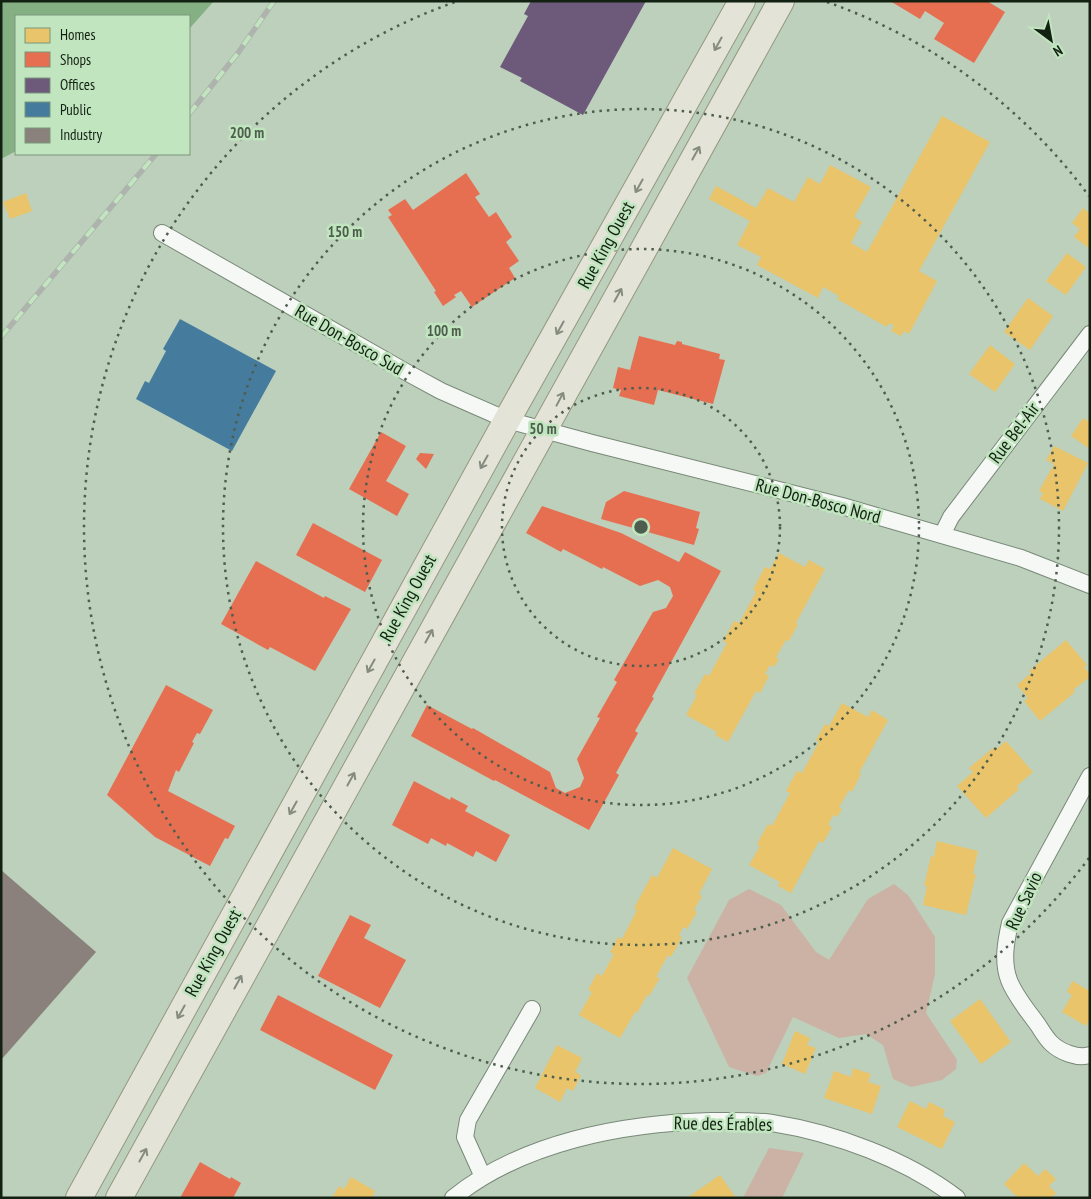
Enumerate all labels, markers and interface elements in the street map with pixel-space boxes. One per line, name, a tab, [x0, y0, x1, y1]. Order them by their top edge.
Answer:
legend	[15, 15, 190, 155]
north arrow	[1026, 15, 1076, 65]
text: Homes	[60, 25, 96, 44]
one-way arrow	[713, 36, 723, 51]
text: N	[1050, 41, 1066, 61]
text: Shops	[60, 50, 91, 69]
text: Offices	[60, 75, 95, 94]
text: Public	[60, 100, 92, 119]
text: 200 m	[230, 123, 264, 142]
text: Industry	[60, 125, 102, 144]
one-way arrow	[692, 146, 702, 160]
one-way arrow	[634, 178, 644, 193]
street label: Rue King Ouest	[572, 197, 639, 292]
text: 150 m	[328, 222, 362, 241]
one-way arrow	[614, 288, 623, 303]
street label: Rue Don-Bosco Sud	[291, 299, 408, 380]
one-way arrow	[555, 320, 565, 335]
text: 100 m	[427, 321, 461, 340]
one-way arrow	[556, 392, 565, 407]
street label: Rue Bel-Air	[983, 398, 1044, 468]
text: 50 m	[529, 419, 557, 438]
one-way arrow	[478, 455, 488, 469]
street label: Rue Don-Bosco Nord	[753, 473, 883, 528]
centre of rings	[632, 518, 650, 536]
street label: Rue King Ouest	[374, 550, 441, 645]
one-way arrow	[424, 629, 434, 644]
one-way arrow	[366, 658, 375, 673]
one-way arrow	[346, 771, 356, 786]
one-way arrow	[288, 801, 298, 816]
street label: Rue Savio	[1000, 868, 1047, 933]
street label: Rue King Ouest	[179, 905, 246, 1000]
one-way arrow	[233, 975, 243, 989]
one-way arrow	[176, 1004, 185, 1019]
street label: Rue des Érables	[674, 1111, 772, 1136]
one-way arrow	[139, 1148, 148, 1163]

